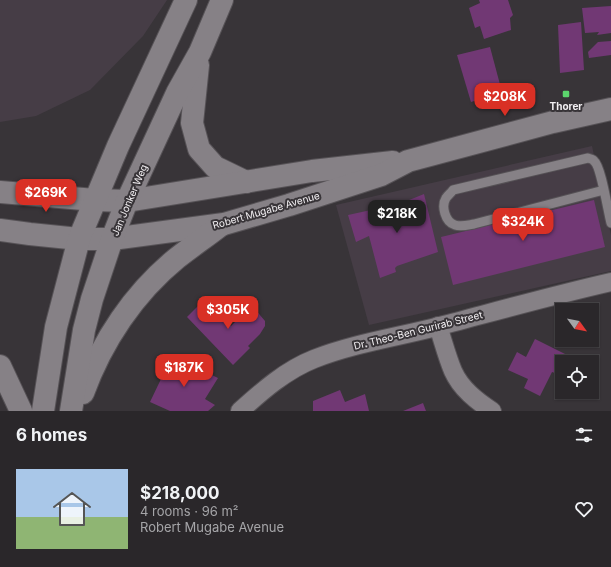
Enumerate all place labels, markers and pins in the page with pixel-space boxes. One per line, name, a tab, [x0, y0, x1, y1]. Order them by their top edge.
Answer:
pin: $208K	[477, 83, 533, 117]
marker: Thorer	[561, 89, 571, 99]
place label: Thorer	[550, 100, 582, 112]
pin: $269K	[18, 179, 74, 213]
pin: $218K	[369, 200, 425, 234]
pin: $324K	[495, 208, 551, 242]
pin: $305K	[200, 296, 256, 330]
pin: $187K	[156, 354, 212, 388]

